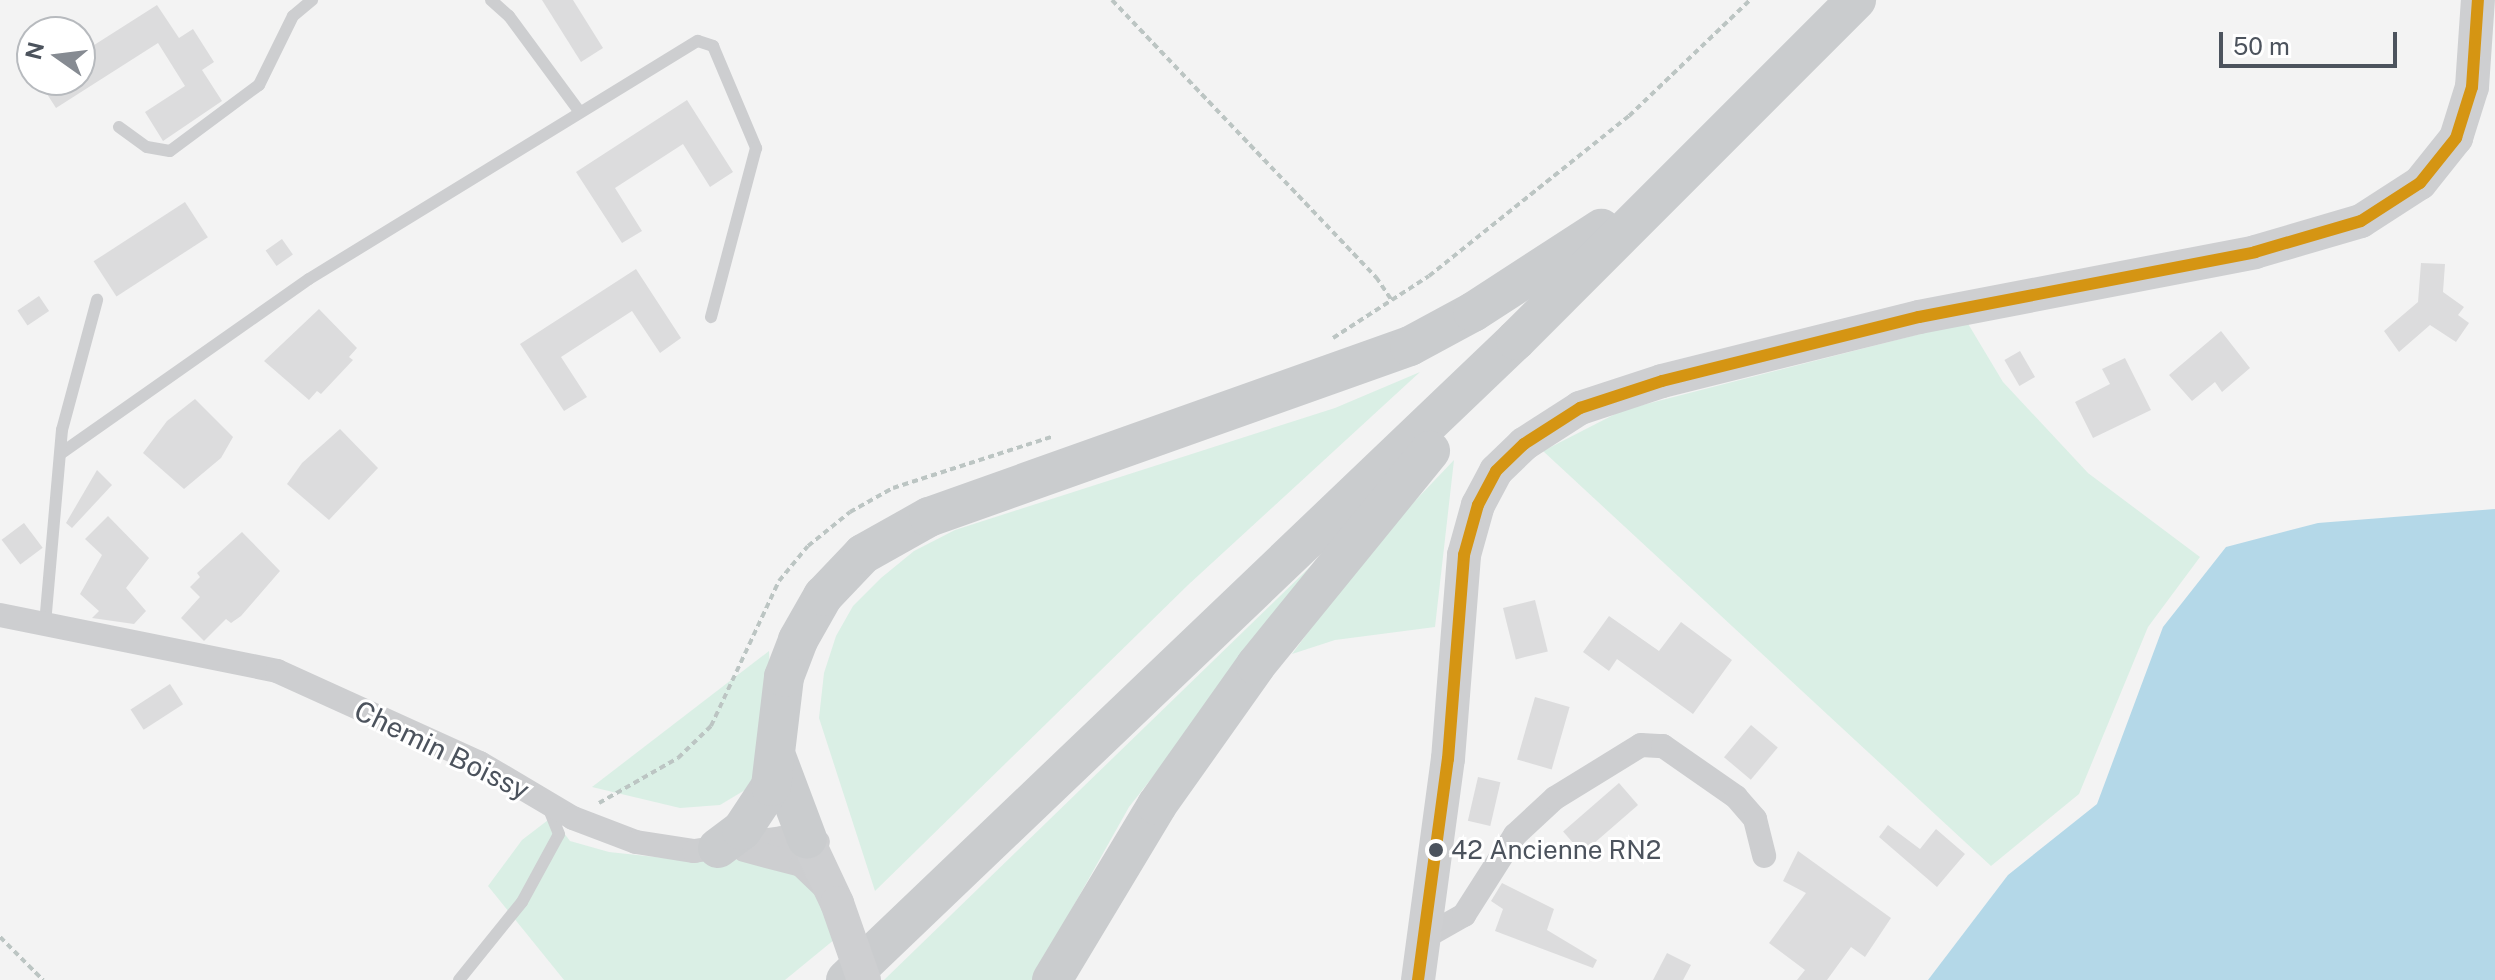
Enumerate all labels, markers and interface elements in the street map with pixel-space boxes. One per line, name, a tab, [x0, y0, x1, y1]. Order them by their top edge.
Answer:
north arrow	[16, 16, 96, 96]
scale bar	[2223, 16, 2401, 66]
text: 50 m	[2233, 32, 2290, 60]
text: N	[20, 39, 49, 62]
street label: Chemin Boissy	[349, 693, 535, 807]
place label: 42 Ancienne RN2	[1451, 834, 1661, 866]
marker: 42 Ancienne RN2	[1428, 842, 1444, 858]

